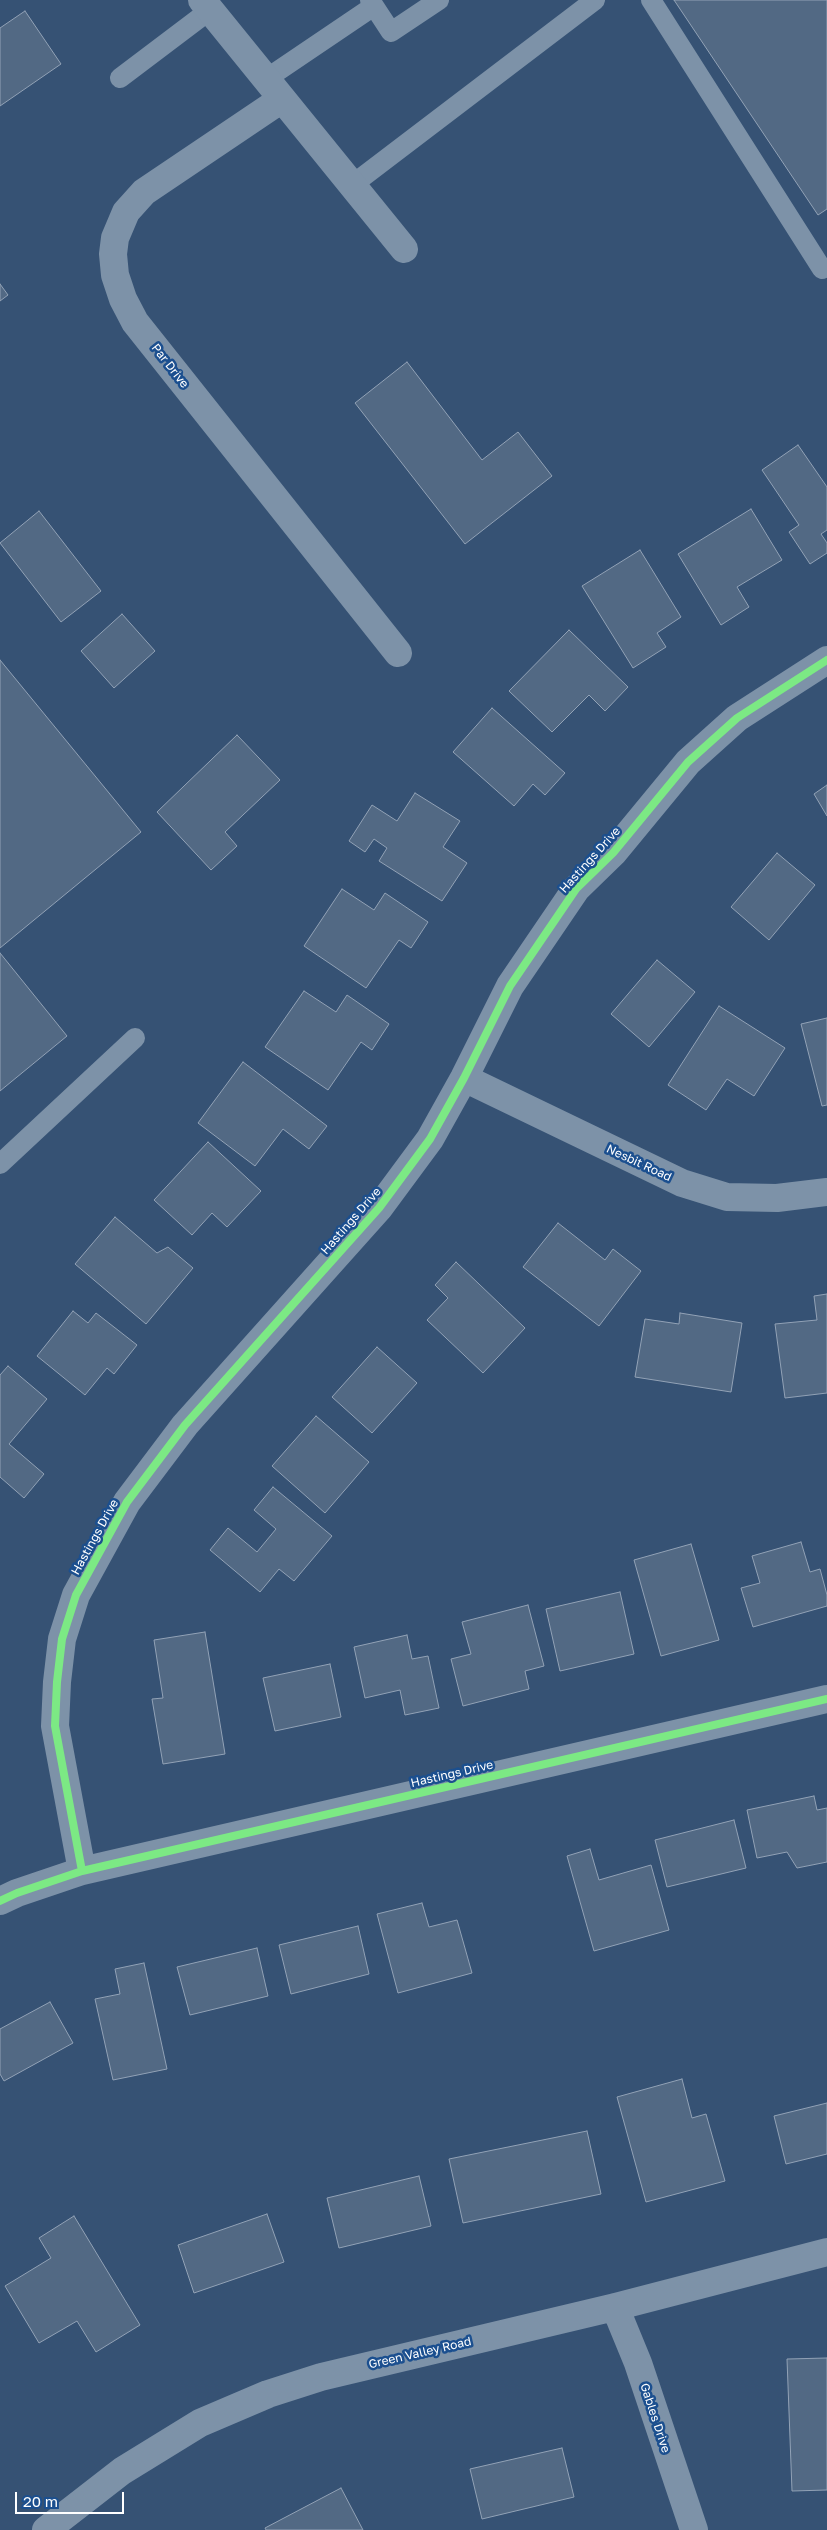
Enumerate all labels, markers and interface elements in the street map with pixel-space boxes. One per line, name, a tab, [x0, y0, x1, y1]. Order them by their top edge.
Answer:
street label: Par Drive	[148, 341, 192, 391]
street label: Hastings Drive	[557, 824, 623, 896]
street label: Nesbit Road	[604, 1142, 674, 1184]
street label: Hastings Drive	[318, 1185, 384, 1257]
street label: Hastings Drive	[68, 1497, 122, 1577]
street label: Hastings Drive	[409, 1758, 495, 1790]
street label: Green Valley Road	[367, 2334, 473, 2372]
street label: Gables Drive	[637, 2381, 673, 2455]
scale bar	[18, 2482, 126, 2514]
text: 20 m	[23, 2492, 58, 2510]

